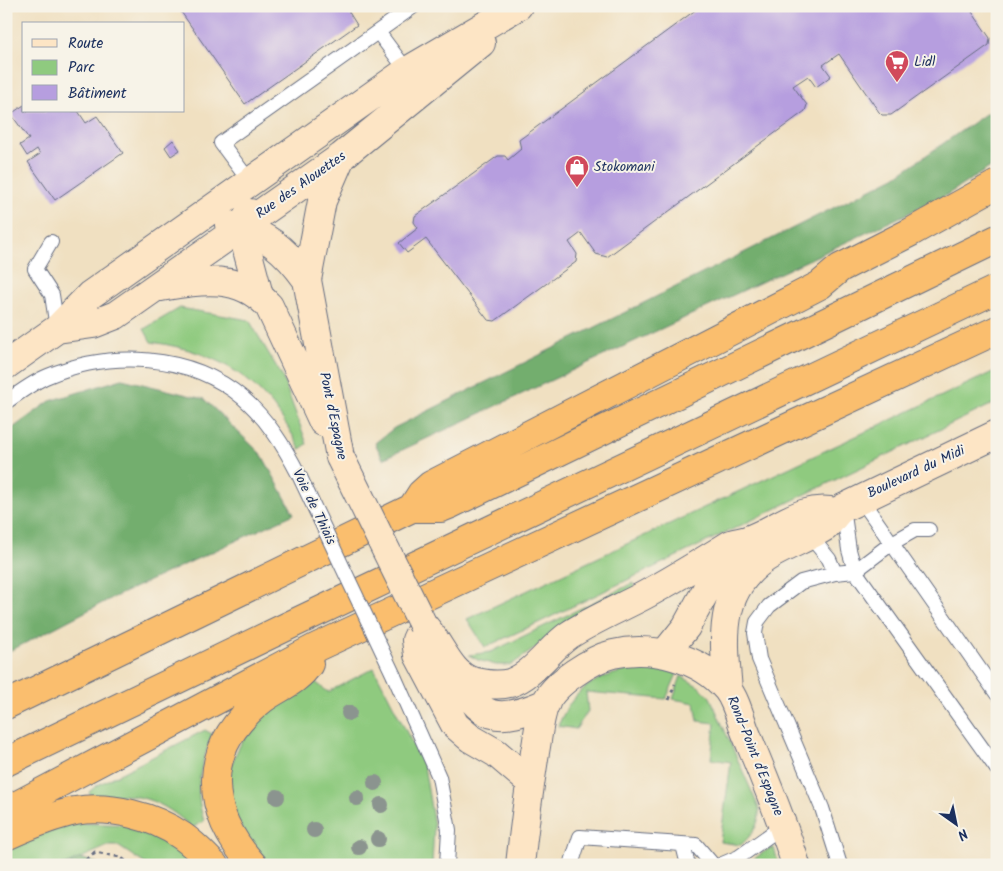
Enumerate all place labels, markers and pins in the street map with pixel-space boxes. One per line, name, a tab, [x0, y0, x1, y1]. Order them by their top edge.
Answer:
supermarket icon: Lidl	[884, 49, 910, 83]
place label: Lidl	[914, 51, 936, 73]
shop icon: Stokomani	[564, 154, 590, 188]
place label: Stokomani	[594, 156, 655, 178]

